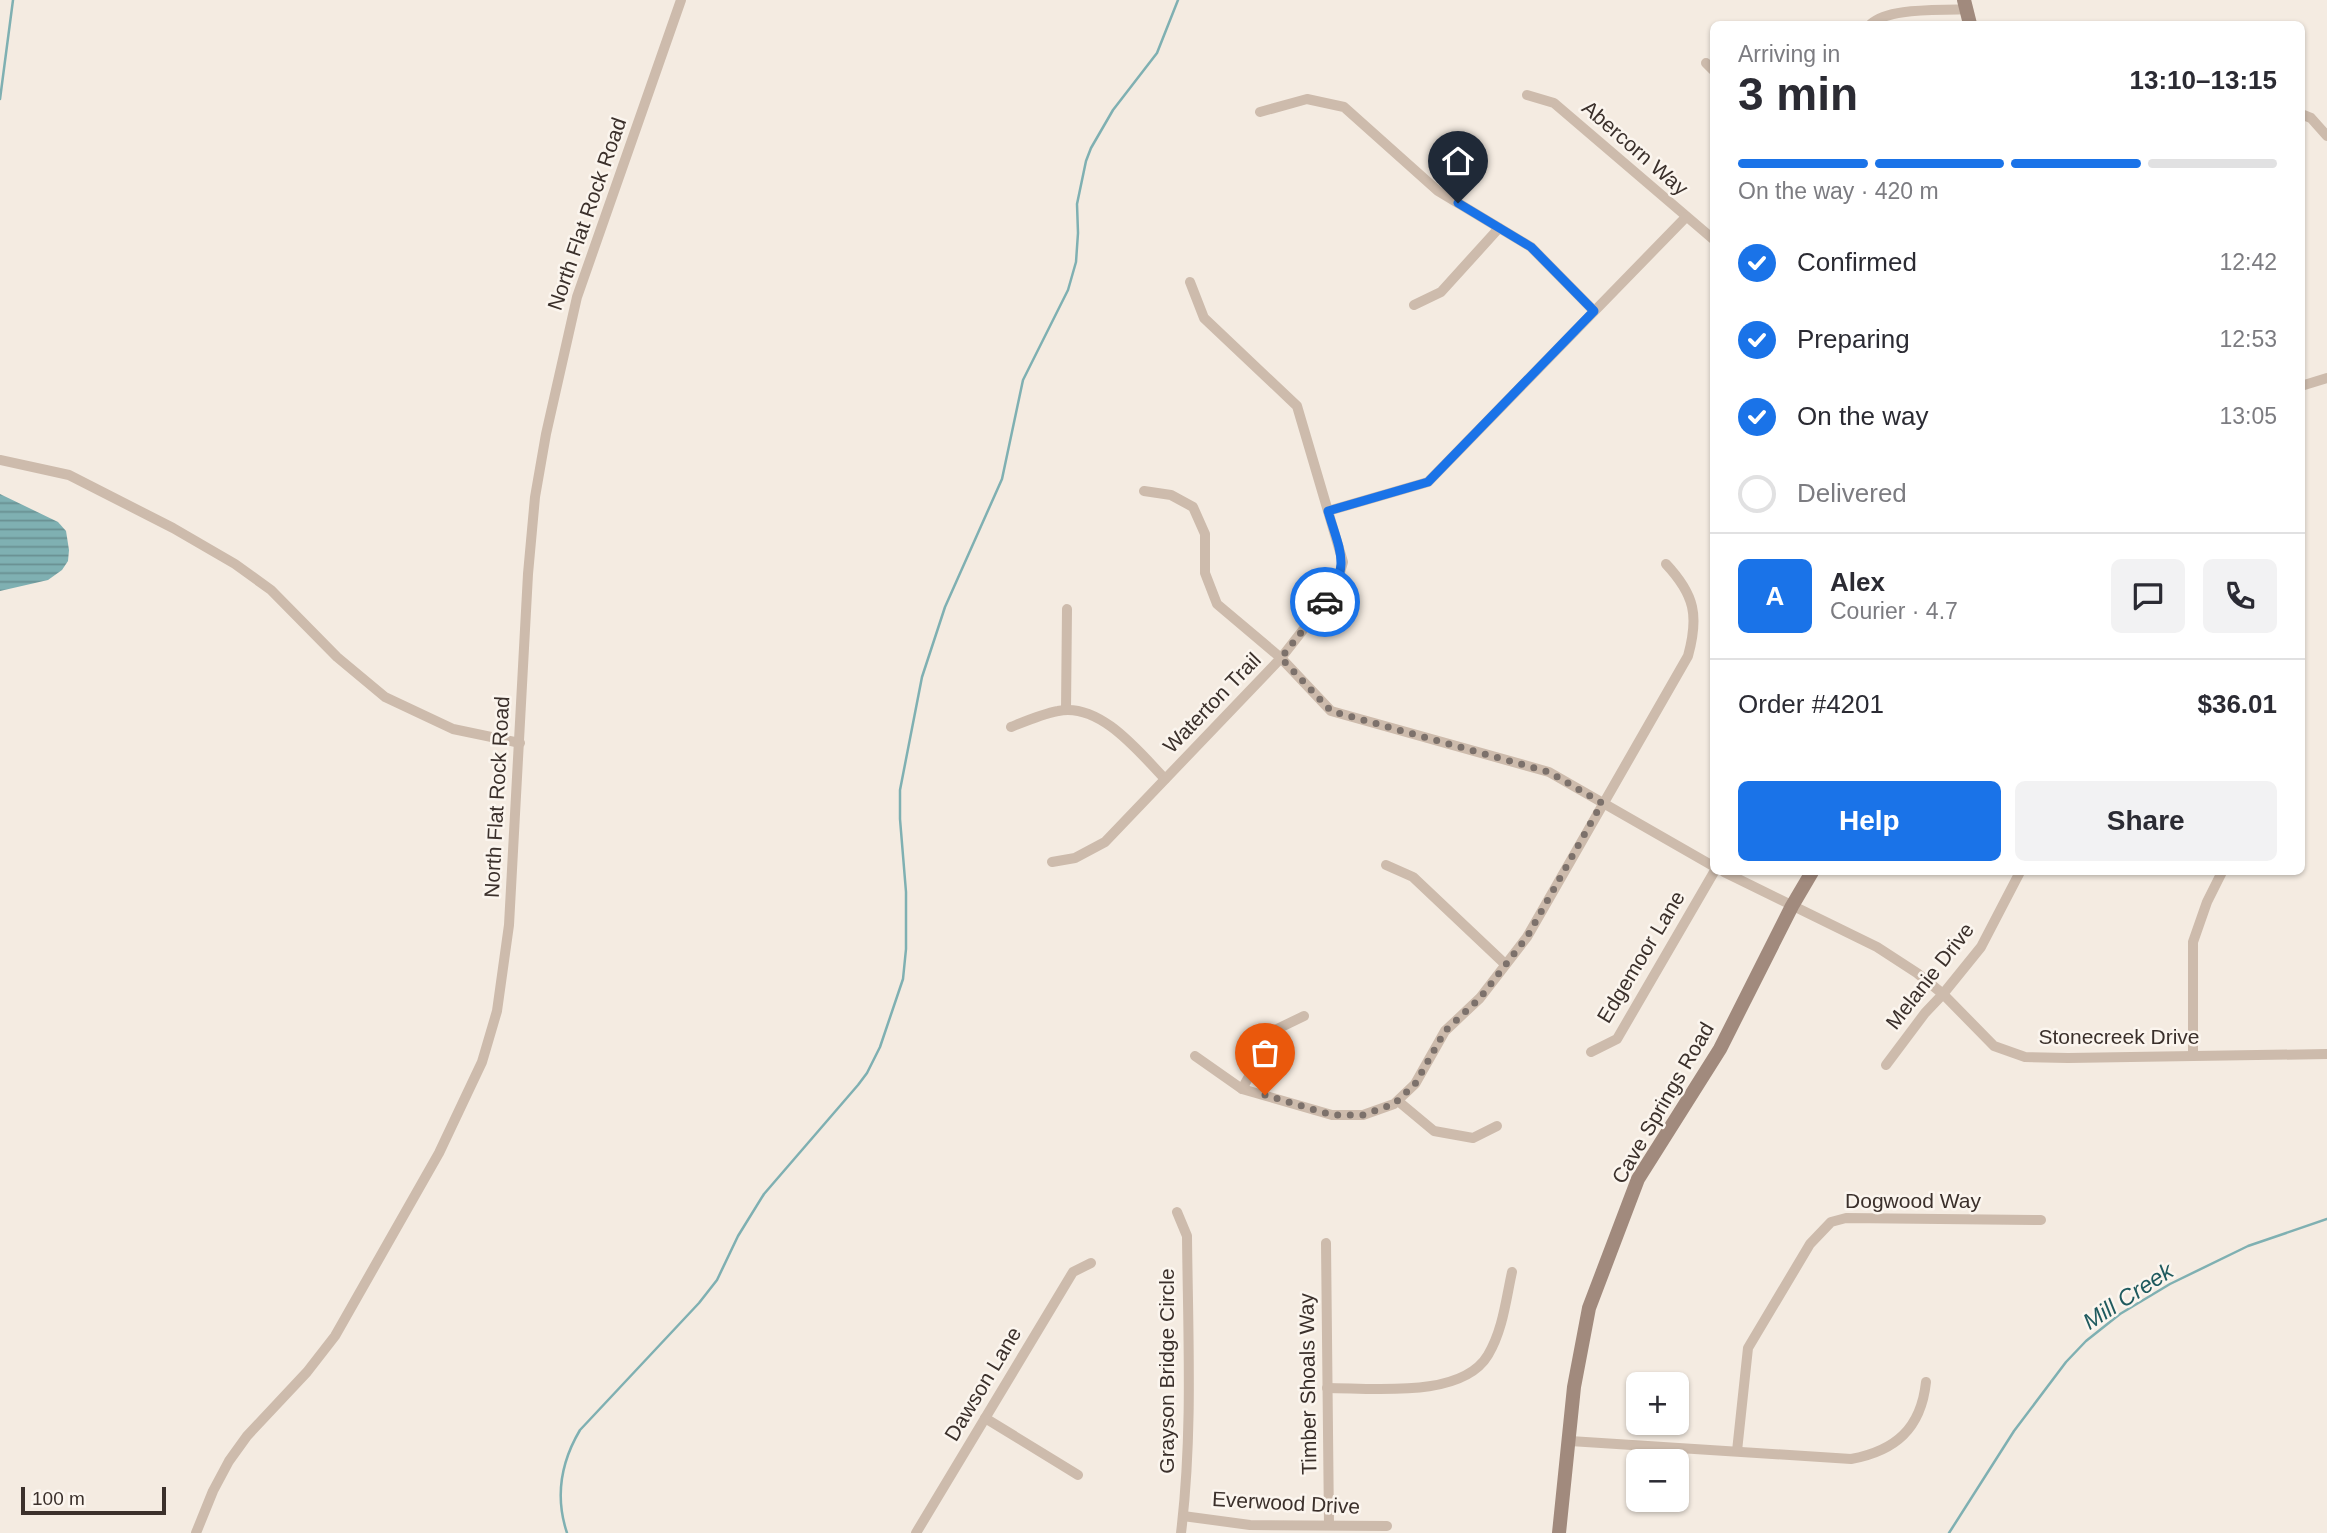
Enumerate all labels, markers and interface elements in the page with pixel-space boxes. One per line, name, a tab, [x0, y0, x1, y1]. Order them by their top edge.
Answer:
text: Arriving in	[1738, 41, 1840, 67]
text: 13:10–13:15	[2130, 65, 2277, 95]
text: 3 min	[1738, 68, 1858, 120]
street label: Abercorn Way	[1578, 96, 1693, 200]
street label: North Flat Rock Road	[543, 115, 630, 313]
pin	[1428, 131, 1488, 203]
icon: home	[1439, 142, 1477, 180]
text: On the way · 420 m	[1738, 178, 1939, 204]
icon: check	[1738, 244, 1776, 282]
text: Confirmed	[1797, 247, 1917, 277]
text: 12:42	[2219, 249, 2277, 275]
icon: check	[1738, 321, 1776, 359]
text: Preparing	[1797, 324, 1910, 354]
text: 12:53	[2219, 326, 2277, 352]
icon: check	[1738, 398, 1776, 436]
text: On the way	[1797, 401, 1929, 431]
text: 13:05	[2219, 403, 2277, 429]
text: Delivered	[1797, 478, 1907, 508]
button: chat	[2111, 559, 2185, 633]
button: phone	[2203, 559, 2277, 633]
courier	[1290, 567, 1360, 637]
text: Alex	[1830, 567, 1885, 597]
text: A	[1766, 581, 1784, 611]
icon: car	[1306, 583, 1344, 621]
text: Courier · 4.7	[1830, 598, 1958, 624]
street label: Waterton Trail	[1158, 648, 1265, 757]
text: Order #4201	[1738, 689, 1884, 719]
text: $36.01	[2197, 689, 2277, 719]
street label: North Flat Rock Road	[480, 696, 513, 898]
button: Help	[1738, 781, 2001, 861]
button: Share	[2015, 781, 2277, 861]
street label: Edgemoor Lane	[1592, 887, 1689, 1027]
street label: Melanie Drive	[1881, 918, 1978, 1033]
street label: Cave Springs Road	[1607, 1018, 1718, 1187]
pin	[1235, 1023, 1295, 1095]
street label: Stonecreek Drive	[2038, 1025, 2200, 1048]
icon: bag	[1246, 1034, 1284, 1072]
street label: Dogwood Way	[1845, 1189, 1981, 1212]
water label: Mill Creek	[2078, 1256, 2179, 1335]
street label: Grayson Bridge Circle	[1155, 1268, 1178, 1474]
street label: Timber Shoals Way	[1294, 1292, 1321, 1475]
street label: Dawson Lane	[940, 1323, 1025, 1445]
map controls	[1626, 1372, 1689, 1512]
button: +	[1626, 1372, 1689, 1435]
button: −	[1626, 1449, 1689, 1512]
scale bar	[21, 1484, 166, 1516]
street label: Everwood Drive	[1211, 1487, 1361, 1518]
text: 100 m	[32, 1488, 85, 1509]

